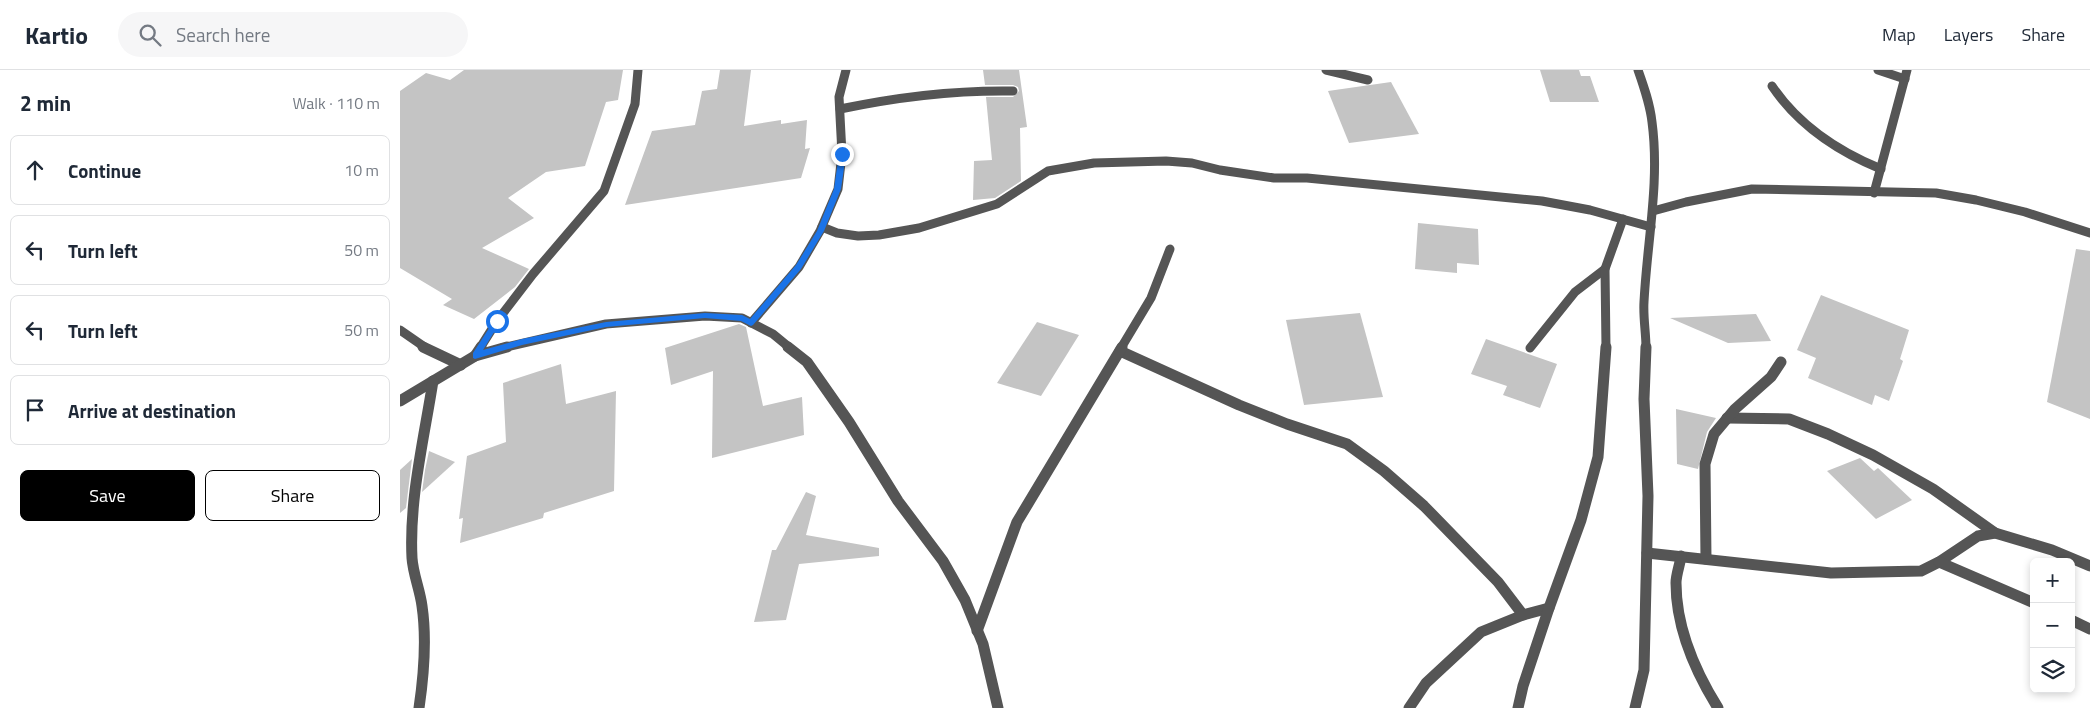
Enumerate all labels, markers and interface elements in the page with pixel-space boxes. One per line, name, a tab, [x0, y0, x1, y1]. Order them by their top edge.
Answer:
search box	[118, 12, 468, 57]
text: Kartio	[25, 17, 88, 53]
text: Search here	[176, 20, 270, 49]
icon: search	[136, 21, 164, 49]
text: Map	[1882, 21, 1916, 48]
text: Layers	[1944, 21, 1993, 48]
text: Share	[2021, 21, 2065, 48]
text: 2 min	[20, 87, 71, 119]
text: Walk · 110 m	[292, 91, 380, 115]
route end	[831, 143, 854, 166]
icon: ahead	[21, 156, 49, 184]
text: Continue	[68, 156, 141, 185]
text: 10 m	[344, 158, 379, 182]
icon: left	[21, 236, 49, 264]
text: Turn left	[68, 236, 138, 265]
text: 50 m	[344, 238, 379, 262]
route start	[486, 310, 509, 333]
icon: left	[21, 316, 49, 344]
text: Turn left	[68, 316, 138, 345]
text: 50 m	[344, 318, 379, 342]
icon: arrive	[21, 396, 49, 424]
text: Arrive at destination	[68, 396, 236, 425]
button: Save	[20, 470, 195, 521]
button: Share	[205, 470, 380, 521]
map controls	[2030, 558, 2075, 693]
button: +	[2030, 558, 2075, 603]
button: −	[2030, 603, 2075, 648]
button: layers	[2030, 648, 2075, 693]

